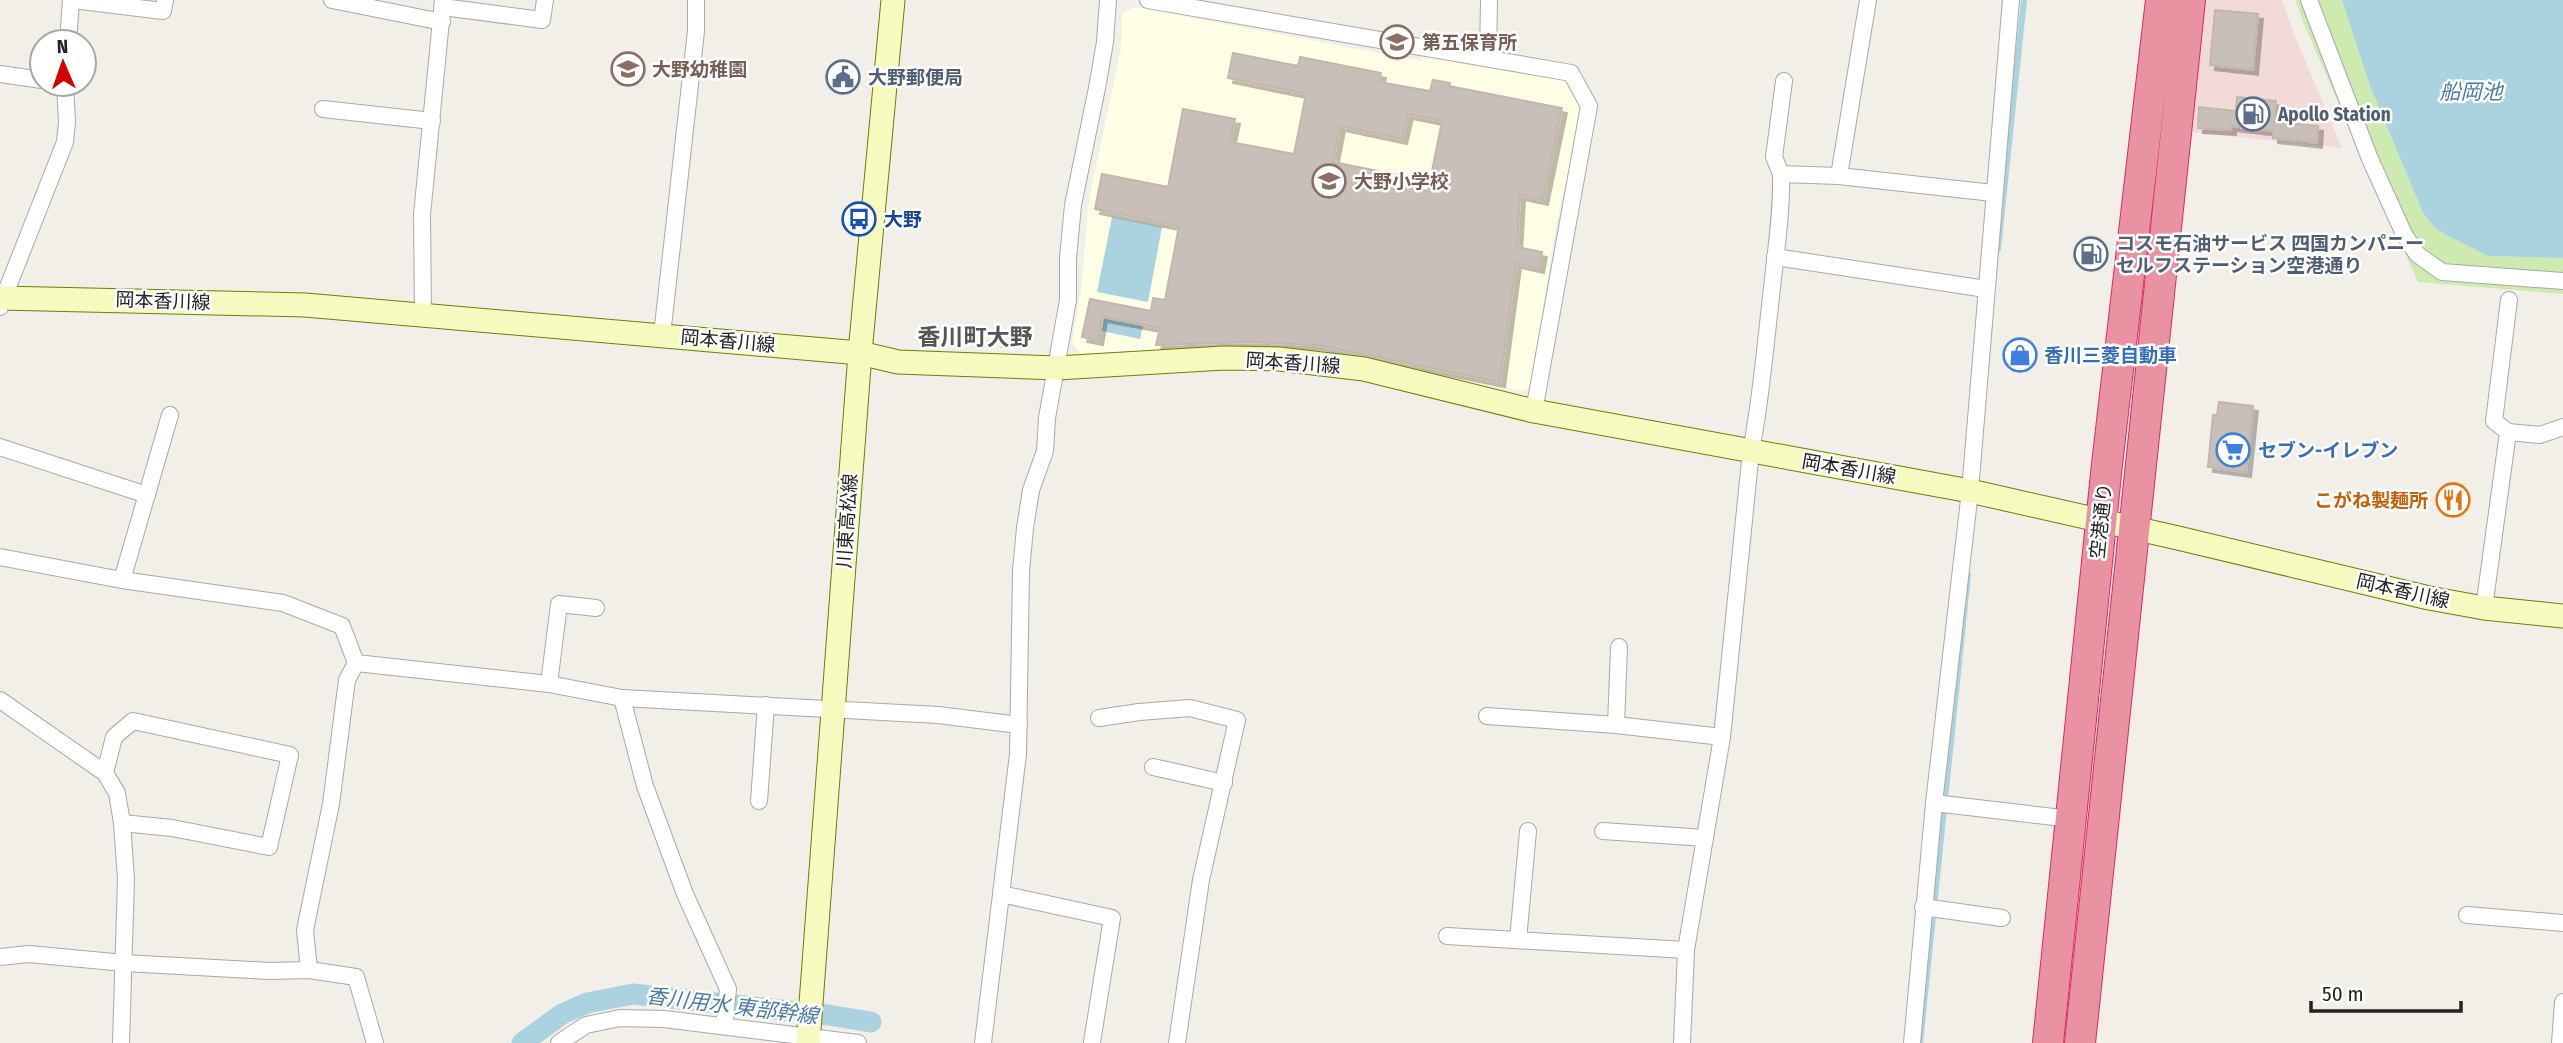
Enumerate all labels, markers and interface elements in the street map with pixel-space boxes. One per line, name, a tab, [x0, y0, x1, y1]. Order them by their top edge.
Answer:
school or university icon: 第五保育所	[1378, 23, 1416, 61]
north arrow	[28, 28, 98, 98]
place label: 第五保育所	[1422, 31, 1517, 54]
text: N	[56, 35, 69, 58]
school or university icon: 大野幼稚園	[609, 50, 647, 88]
place label: 大野幼稚園	[652, 58, 747, 81]
public building icon: 大野郵便局	[824, 58, 862, 96]
place label: 大野郵便局	[868, 66, 963, 89]
water label: 船岡池	[2440, 79, 2504, 105]
fuel station icon: Apollo Station	[2234, 95, 2272, 133]
place label: Apollo Station	[2277, 103, 2391, 126]
school or university icon: 大野小学校	[1310, 162, 1348, 200]
place label: 大野小学校	[1354, 170, 1449, 193]
bus stop icon: 大野	[840, 200, 878, 238]
place label: 大野	[884, 208, 922, 231]
place label: コスモ石油サービス 四国カンパニー セルフステーション空港通り	[2116, 232, 2424, 277]
fuel station icon: コスモ石油サービス 四国カンパニー セルフステーション空港通り	[2072, 235, 2110, 273]
street label: 岡本香川線	[115, 288, 211, 314]
district label: 香川町大野	[918, 323, 1033, 351]
street label: 岡本香川線	[680, 325, 776, 357]
shop icon: 香川三菱自動車	[2001, 336, 2039, 374]
place label: 香川三菱自動車	[2044, 344, 2177, 367]
street label: 岡本香川線	[1245, 348, 1341, 378]
supermarket icon: セブン-イレブン	[2214, 431, 2252, 469]
place label: セブン-イレブン	[2258, 439, 2398, 462]
street label: 岡本香川線	[1800, 449, 1898, 489]
street label: 川東高松線	[832, 473, 862, 569]
restaurant icon: こがね製麺所	[2434, 481, 2472, 519]
street label: 空港通り	[2086, 482, 2116, 560]
place label: こがね製麺所	[2314, 489, 2428, 512]
street label: 岡本香川線	[2354, 569, 2452, 613]
scale bar	[2311, 970, 2462, 1014]
text: 50 m	[2322, 981, 2364, 1007]
water label: 香川用水 東部幹線	[645, 983, 822, 1030]

